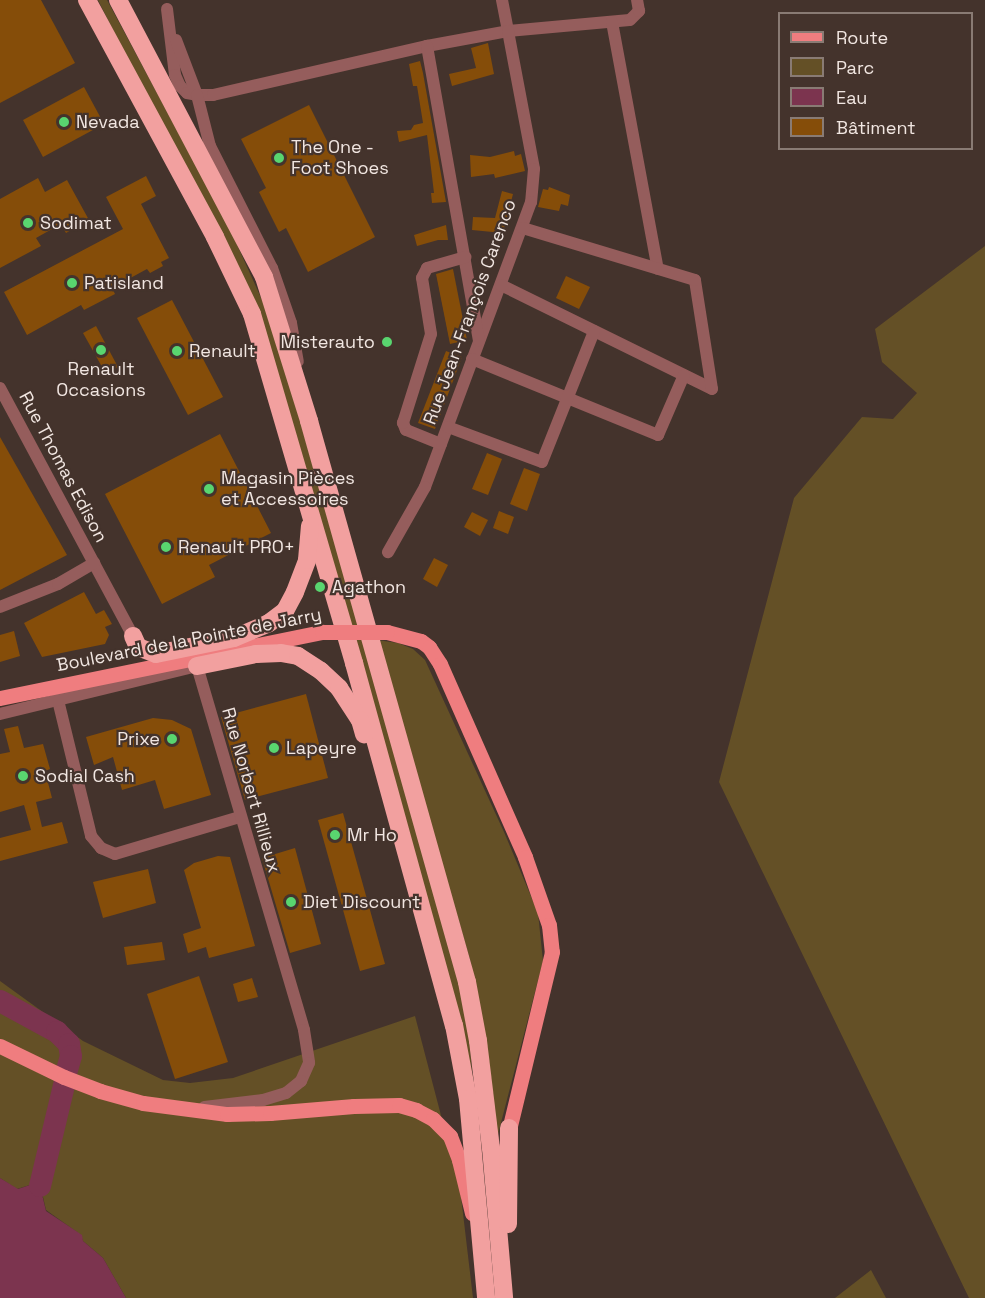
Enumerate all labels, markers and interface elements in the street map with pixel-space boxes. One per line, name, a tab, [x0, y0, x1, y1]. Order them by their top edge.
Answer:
legend	[778, 12, 973, 150]
text: Route	[836, 26, 888, 49]
text: Parc	[836, 56, 874, 79]
text: Eau	[836, 86, 867, 109]
place label: Nevada	[76, 111, 140, 133]
marker: Nevada	[57, 115, 71, 129]
text: Bâtiment	[836, 116, 916, 139]
place label: The One - Foot Shoes	[291, 137, 389, 180]
marker: The One - Foot Shoes	[272, 151, 286, 165]
street label: Rue Jean-François Carenco	[419, 196, 521, 428]
place label: Sodimat	[40, 212, 112, 234]
marker: Sodimat	[21, 216, 35, 230]
place label: Patisland	[84, 272, 164, 294]
marker: Patisland	[65, 276, 79, 290]
place label: Misterauto	[280, 331, 375, 353]
marker: Misterauto	[380, 335, 394, 349]
place label: Renault	[189, 340, 256, 362]
marker: Renault Occasions	[94, 343, 108, 357]
marker: Renault	[170, 344, 184, 358]
place label: Renault Occasions	[56, 359, 146, 401]
street label: Rue Thomas Edison	[14, 388, 112, 546]
place label: Magasin Pièces et Accessoires	[221, 468, 355, 510]
marker: Magasin Pièces et Accessoires	[202, 482, 216, 496]
place label: Renault PRO+	[178, 536, 295, 558]
marker: Renault PRO+	[159, 540, 173, 554]
place label: Agathon	[332, 576, 406, 598]
marker: Agathon	[313, 580, 327, 594]
street label: Boulevard de la Pointe de Jarry	[55, 604, 323, 676]
street label: Rue Norbert Rillieux	[217, 705, 285, 875]
place label: Prixe	[117, 728, 160, 750]
marker: Prixe	[165, 732, 179, 746]
place label: Lapeyre	[286, 737, 357, 759]
marker: Lapeyre	[267, 741, 281, 755]
place label: Sodial Cash	[35, 765, 135, 787]
marker: Sodial Cash	[16, 769, 30, 783]
place label: Mr Ho	[347, 824, 397, 846]
marker: Mr Ho	[328, 828, 342, 842]
place label: Diet Discount	[303, 891, 420, 913]
marker: Diet Discount	[284, 895, 298, 909]

